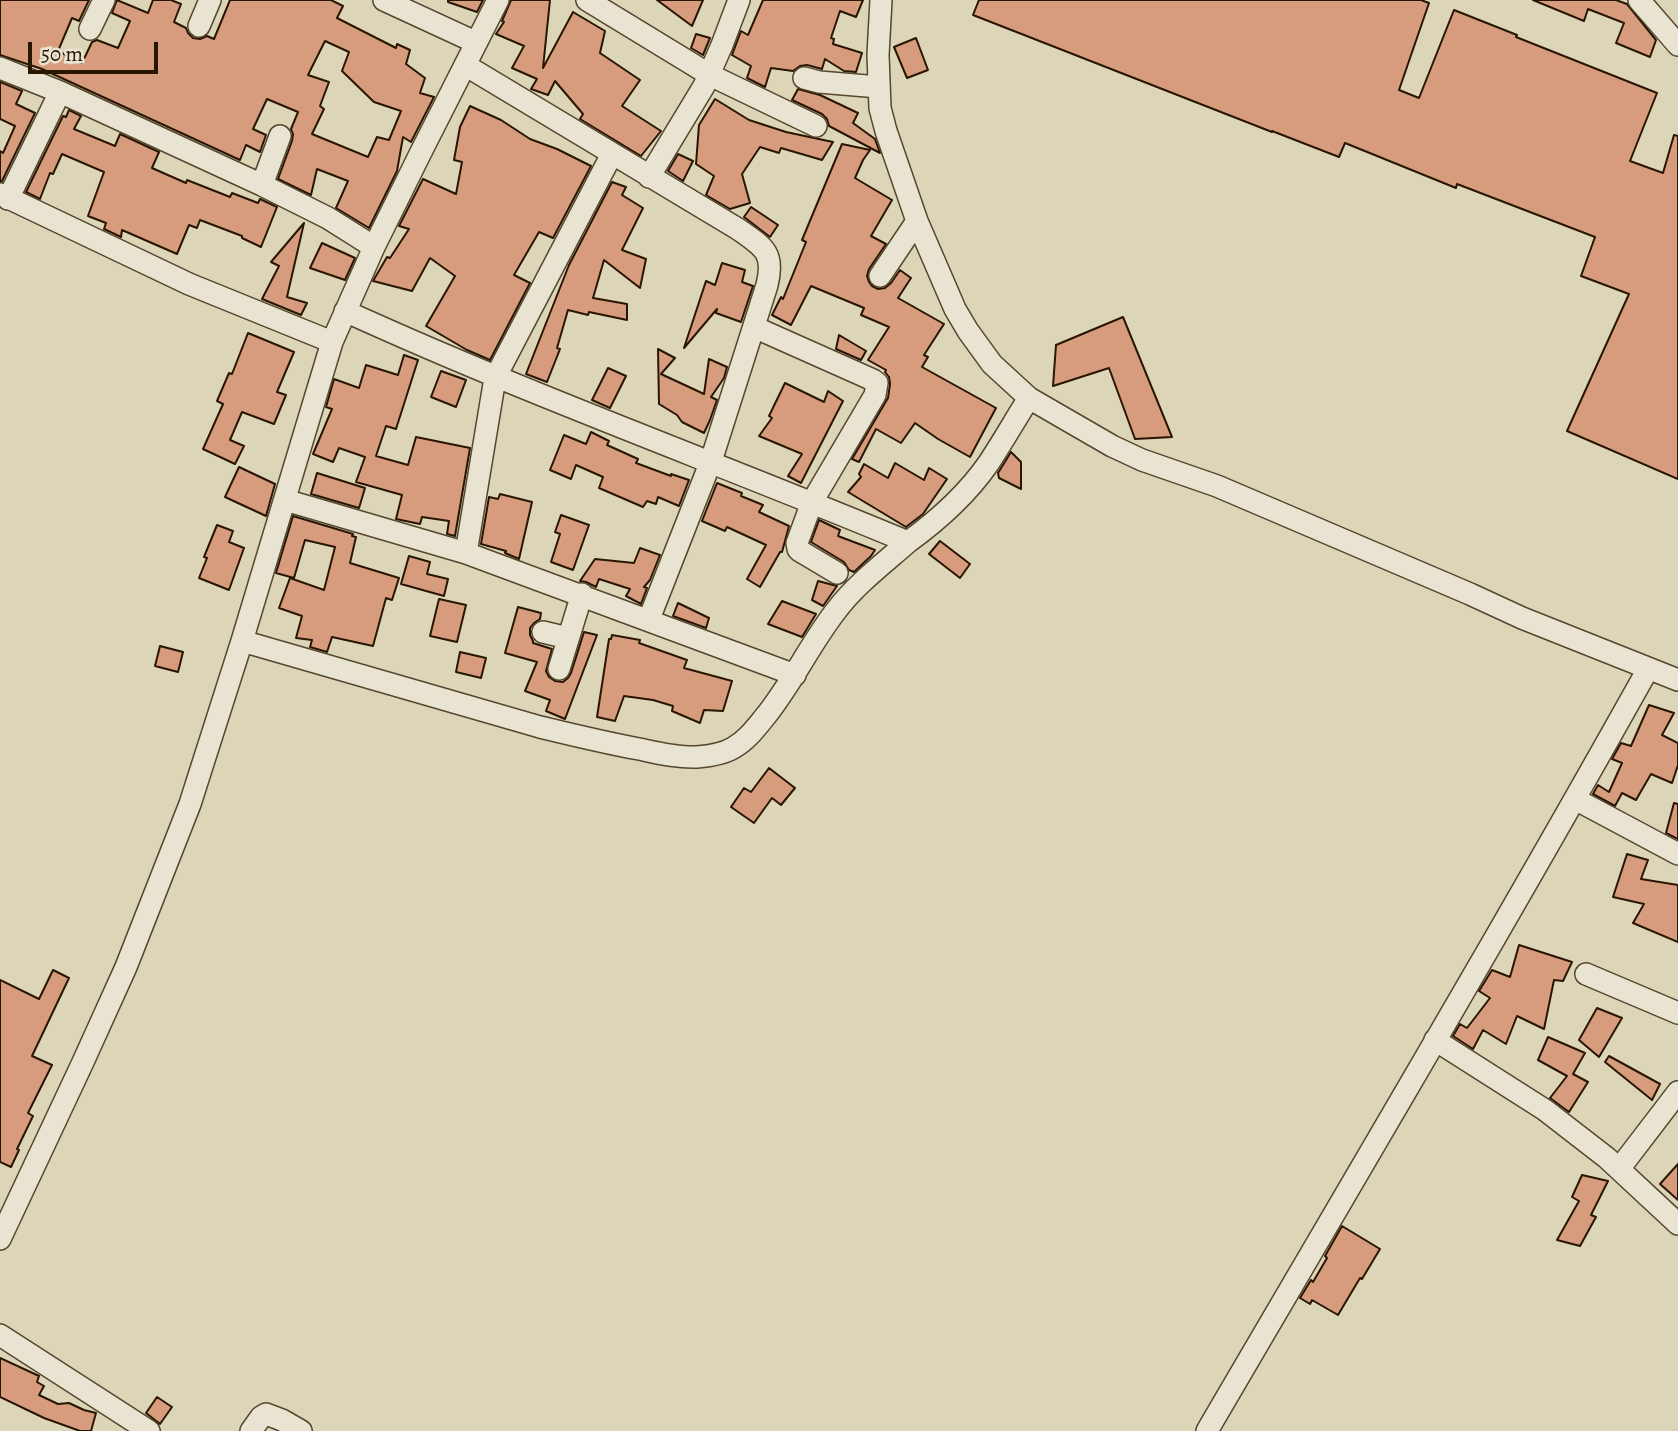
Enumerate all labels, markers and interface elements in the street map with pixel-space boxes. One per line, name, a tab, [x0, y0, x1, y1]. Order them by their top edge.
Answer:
scale bar	[32, 28, 161, 72]
text: 50 m	[41, 40, 83, 68]

